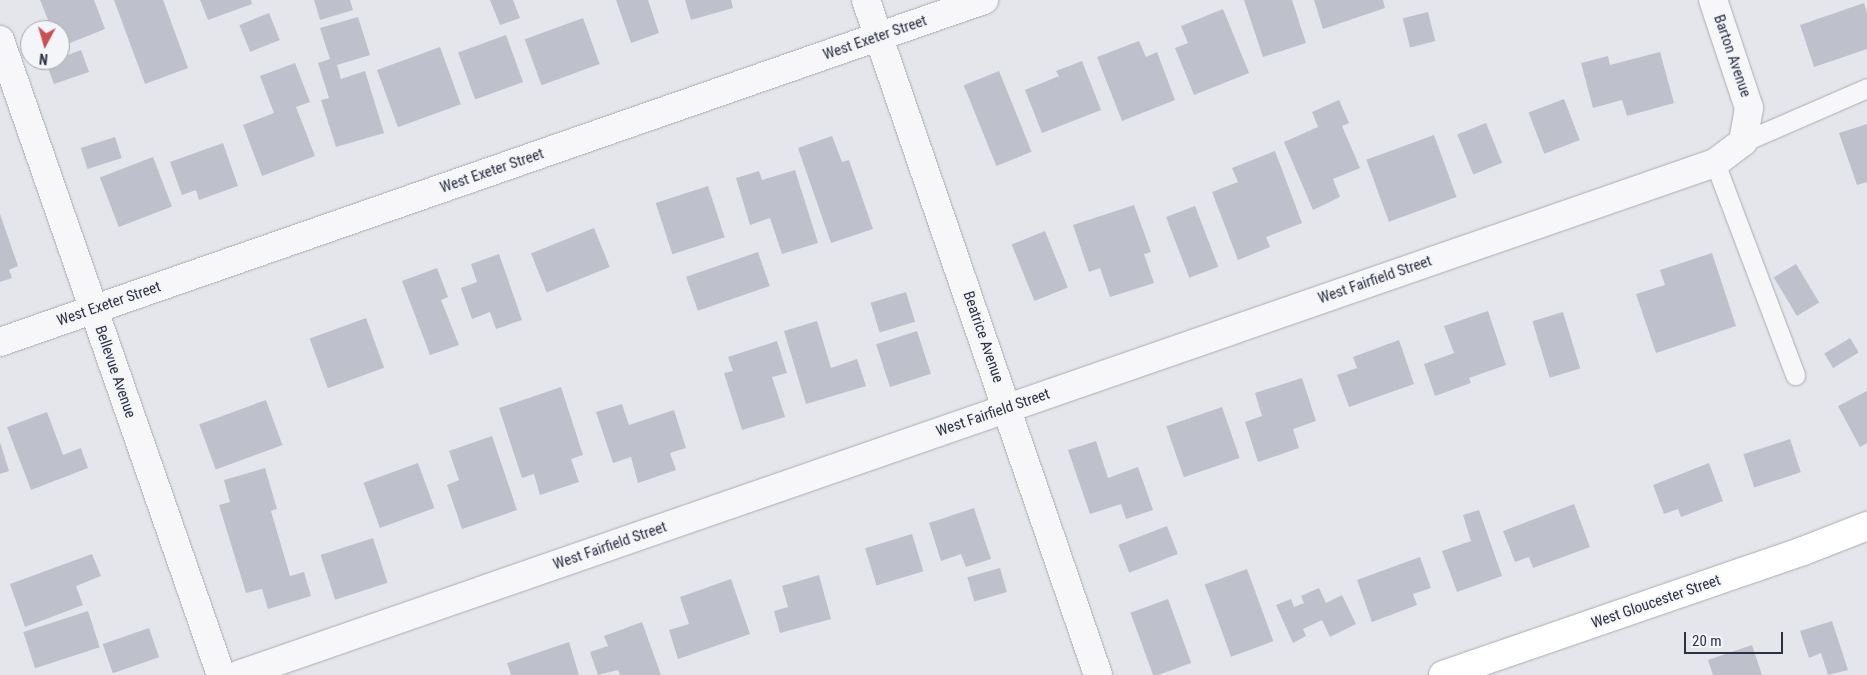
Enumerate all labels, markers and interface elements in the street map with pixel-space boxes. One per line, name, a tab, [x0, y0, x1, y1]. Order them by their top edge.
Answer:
street label: West Exeter Street	[821, 12, 929, 64]
street label: Barton Avenue	[1709, 12, 1755, 100]
north arrow	[20, 20, 70, 70]
text: N	[38, 51, 49, 67]
street label: West Exeter Street	[438, 145, 546, 197]
street label: West Fairfield Street	[1316, 252, 1434, 308]
street label: West Exeter Street	[55, 278, 163, 330]
street label: Beatrice Avenue	[959, 289, 1007, 385]
street label: Bellevue Avenue	[91, 324, 139, 420]
street label: West Fairfield Street	[934, 385, 1052, 441]
street label: West Fairfield Street	[551, 518, 669, 574]
street label: West Gloucester Street	[1589, 571, 1723, 633]
scale bar	[1687, 622, 1786, 654]
text: 20 m	[1692, 632, 1722, 650]

